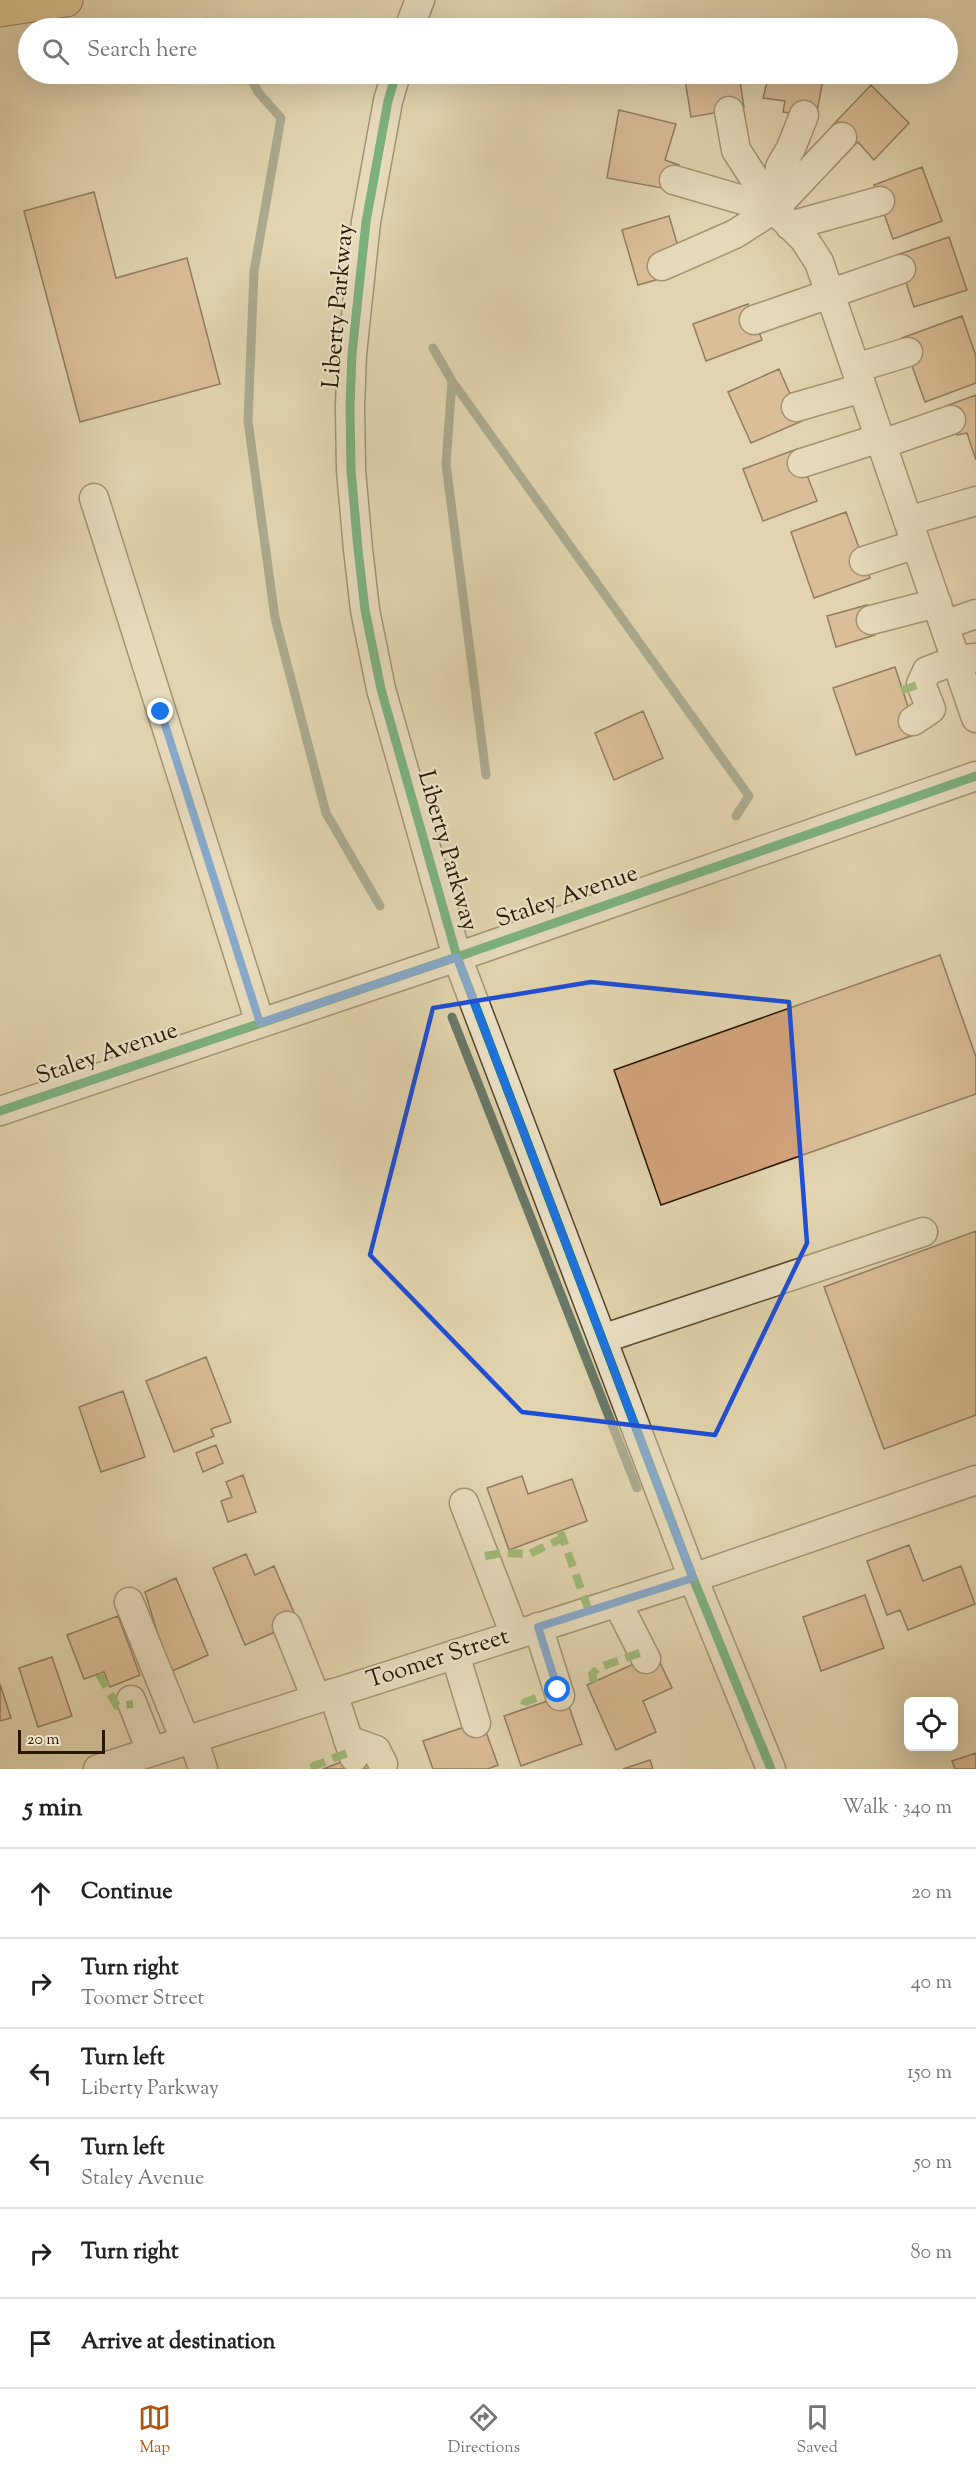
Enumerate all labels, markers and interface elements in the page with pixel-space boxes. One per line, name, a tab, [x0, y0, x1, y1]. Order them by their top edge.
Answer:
search box	[18, 18, 958, 84]
icon: search	[39, 35, 72, 68]
text: Search here	[87, 35, 197, 67]
street label: Liberty Parkway	[315, 222, 363, 390]
route end	[147, 698, 173, 724]
street label: Liberty Parkway	[408, 767, 486, 935]
street label: Staley Avenue	[491, 857, 643, 937]
street label: Staley Avenue	[31, 1014, 183, 1094]
street label: Toomer Street	[362, 1620, 514, 1698]
route start	[544, 1676, 570, 1702]
map controls	[904, 1697, 958, 1751]
button: locate	[904, 1697, 958, 1751]
scale bar	[18, 1727, 105, 1754]
text: 20 m	[27, 1729, 60, 1752]
text: 5 min	[24, 1790, 83, 1827]
text: Walk · 340 m	[842, 1794, 952, 1823]
icon: ahead	[24, 1877, 57, 1910]
text: Continue	[81, 1877, 172, 1909]
text: 20 m	[911, 1879, 952, 1908]
text: Turn right	[81, 1953, 178, 1985]
icon: right	[24, 1967, 57, 2000]
text: 40 m	[911, 1969, 952, 1998]
text: Toomer Street	[81, 1985, 204, 2014]
text: Turn left	[81, 2043, 164, 2075]
icon: left	[24, 2057, 57, 2090]
text: 150 m	[907, 2059, 952, 2088]
text: Liberty Parkway	[81, 2075, 219, 2104]
text: Turn left	[81, 2133, 164, 2165]
icon: left	[24, 2147, 57, 2180]
text: 50 m	[914, 2149, 952, 2178]
text: Staley Avenue	[81, 2165, 204, 2194]
icon: right	[24, 2237, 57, 2270]
text: Turn right	[81, 2237, 178, 2269]
text: 80 m	[911, 2239, 952, 2268]
icon: arrive	[24, 2327, 57, 2360]
text: Arrive at destination	[81, 2327, 276, 2359]
tab: Map	[138, 2401, 171, 2460]
tab: Directions	[448, 2401, 520, 2460]
tab: Saved	[797, 2401, 838, 2460]

